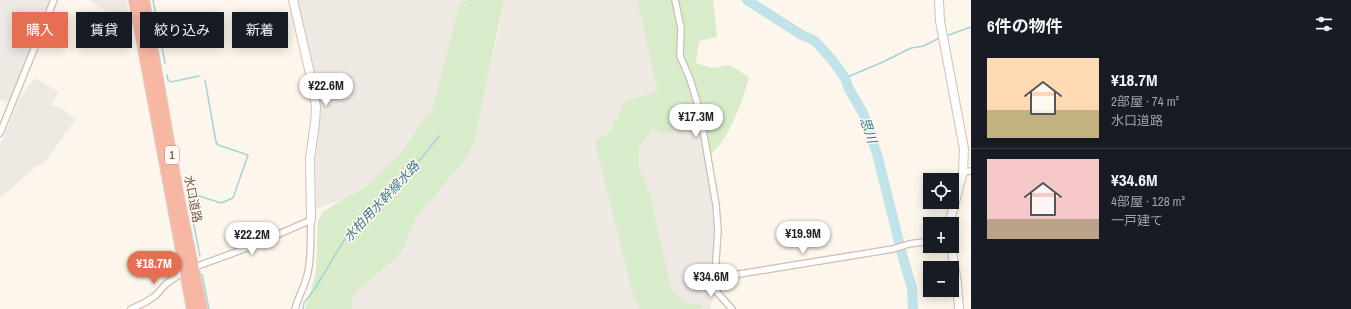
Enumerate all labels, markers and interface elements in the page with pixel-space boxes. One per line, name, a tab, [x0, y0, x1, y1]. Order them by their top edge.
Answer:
chip: 購入	[12, 12, 68, 48]
chip: 賃貸	[76, 12, 132, 48]
chip: 絞り込み	[140, 12, 224, 48]
chip: 新着	[232, 12, 288, 48]
icon: filters	[1313, 13, 1335, 35]
text: 6件の物件	[987, 14, 1063, 37]
text: ¥18.7M	[1111, 68, 1158, 91]
pin: ¥22.6M	[293, 73, 359, 107]
icon: home	[1019, 74, 1067, 122]
text: ¥22.6M	[308, 77, 344, 94]
text: 2部屋 · 74 m²	[1111, 93, 1179, 110]
pin: ¥17.3M	[663, 104, 729, 138]
text: ¥17.3M	[678, 108, 714, 125]
text: 水口道路	[1111, 112, 1163, 129]
water label: 思川	[856, 115, 881, 147]
road number: 1	[165, 146, 179, 164]
water label: 水柏用水幹線水路	[340, 157, 424, 245]
text: ¥34.6M	[1111, 168, 1158, 191]
map controls	[923, 173, 959, 297]
button: locate	[923, 173, 959, 209]
street label: 水口道路	[181, 174, 205, 224]
icon: home	[1019, 175, 1067, 223]
text: 4部屋 · 128 m²	[1111, 193, 1185, 210]
text: 一戸建て	[1111, 212, 1163, 229]
button: +	[923, 217, 959, 253]
pin: ¥19.9M	[770, 221, 836, 255]
pin: ¥22.2M	[219, 222, 285, 256]
text: ¥19.9M	[785, 225, 821, 242]
text: ¥22.2M	[234, 226, 270, 243]
pin: ¥18.7M	[121, 251, 187, 285]
text: ¥18.7M	[136, 255, 172, 272]
button: −	[923, 261, 959, 297]
pin: ¥34.6M	[678, 264, 744, 298]
text: ¥34.6M	[693, 268, 729, 285]

